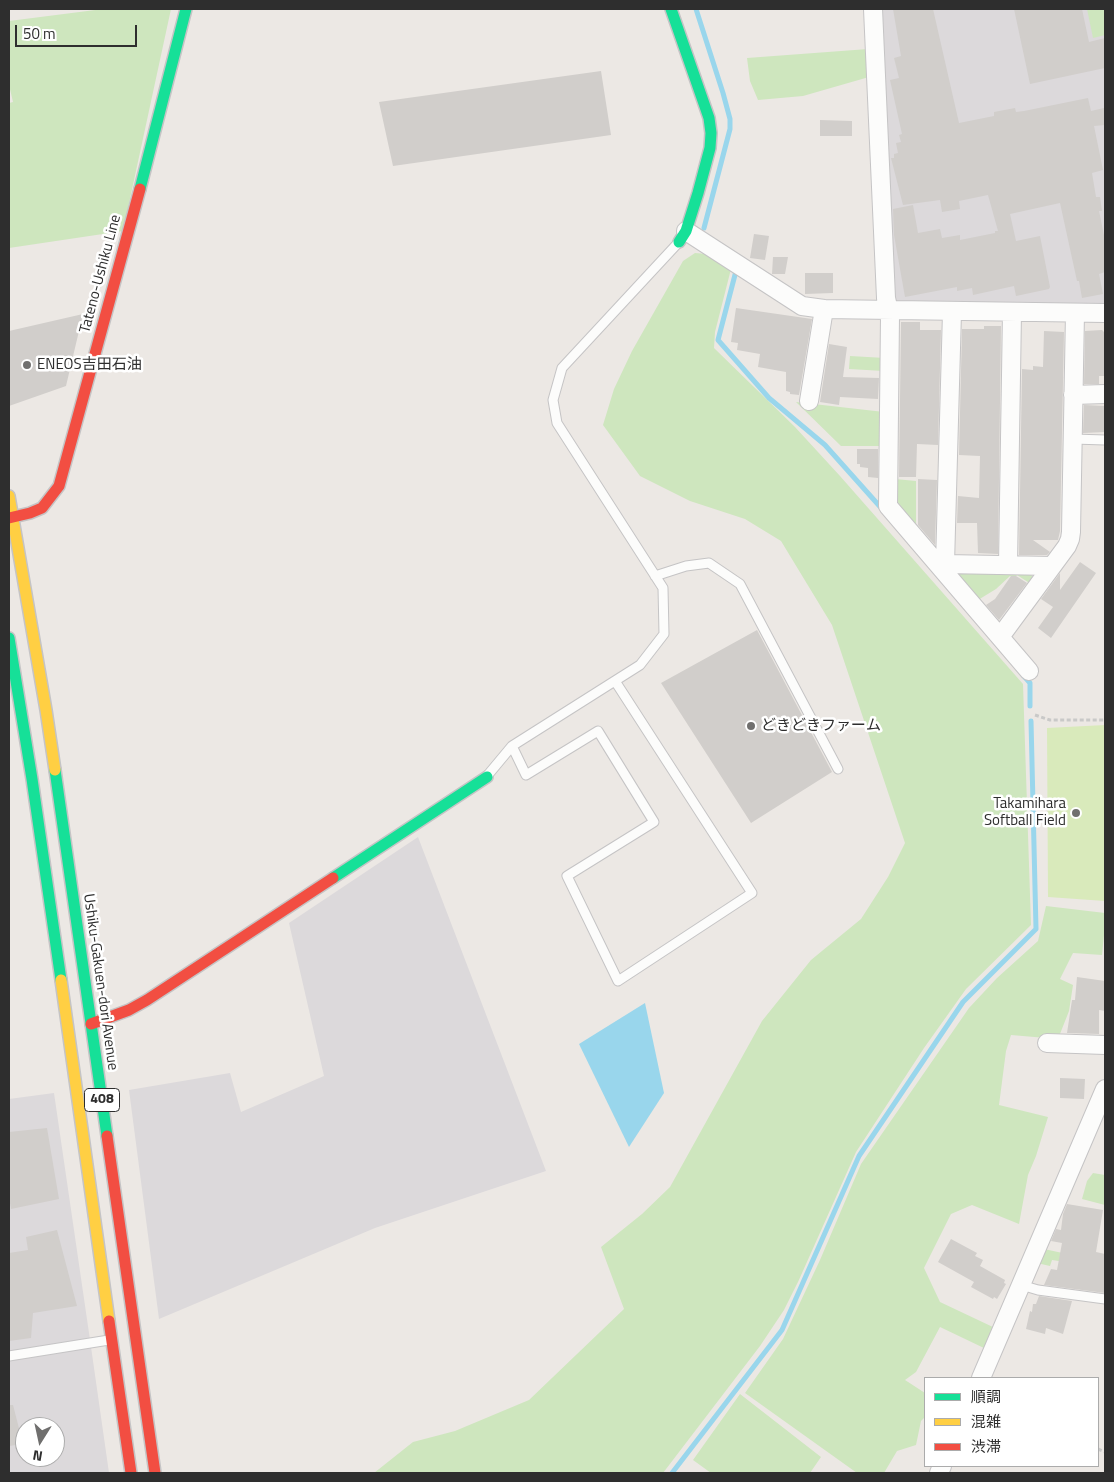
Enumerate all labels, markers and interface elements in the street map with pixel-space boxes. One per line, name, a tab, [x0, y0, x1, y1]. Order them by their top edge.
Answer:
scale bar	[18, 15, 140, 47]
text: 50 m	[23, 22, 56, 45]
street label: Tateno-Ushiku Line	[77, 213, 125, 335]
place label: ENEOS吉田石油	[37, 356, 142, 374]
marker: ENEOS吉田石油	[21, 359, 33, 371]
place label: どきどきファーム	[761, 717, 881, 735]
marker: どきどきファーム	[745, 720, 757, 732]
place label: Takamihara Softball Field	[984, 795, 1066, 830]
marker: Takamihara Softball Field	[1070, 807, 1082, 819]
street label: Ushiku-Gakuen-dori Avenue	[79, 892, 121, 1072]
road number: 408	[84, 1088, 120, 1112]
legend	[924, 1377, 1099, 1467]
text: 順調	[971, 1385, 1001, 1408]
text: 混雑	[971, 1410, 1001, 1433]
north arrow	[15, 1417, 65, 1467]
text: 渋滞	[971, 1435, 1001, 1458]
text: N	[31, 1445, 44, 1467]

